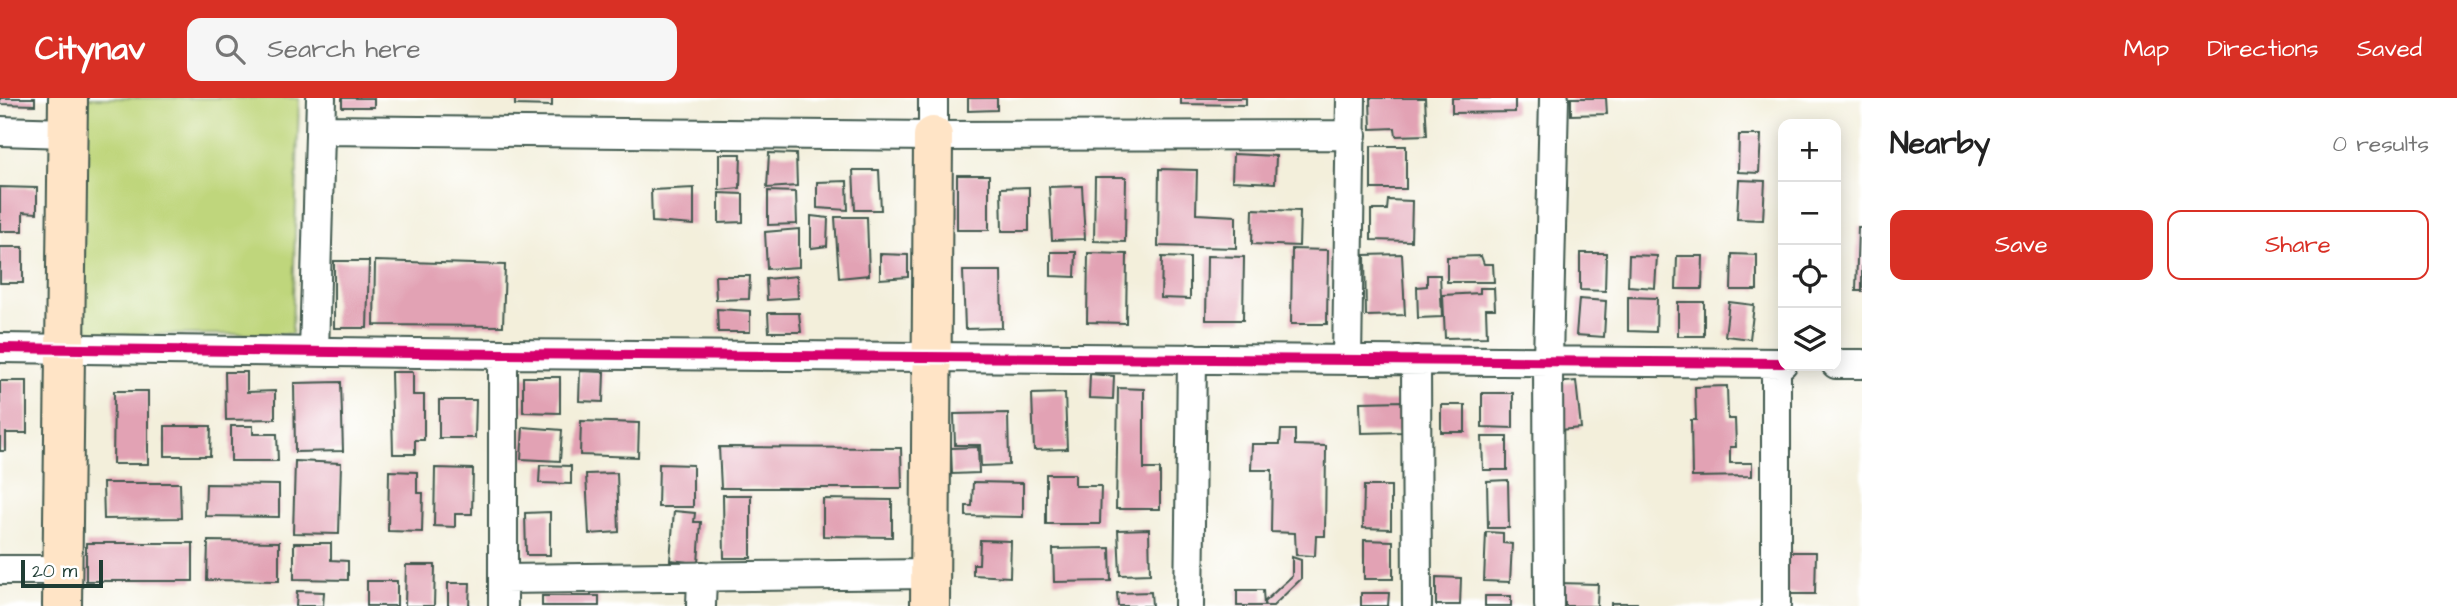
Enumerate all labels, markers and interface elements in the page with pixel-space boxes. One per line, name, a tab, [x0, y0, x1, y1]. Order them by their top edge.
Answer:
search box	[187, 18, 677, 81]
text: Citynav	[35, 26, 145, 72]
icon: search	[211, 30, 249, 68]
text: Search here	[267, 31, 421, 67]
text: Map	[2124, 32, 2169, 66]
text: Directions	[2207, 32, 2319, 66]
text: Saved	[2357, 32, 2422, 66]
map controls	[1778, 119, 1841, 371]
button: +	[1778, 119, 1841, 182]
text: Nearby	[1890, 123, 1990, 165]
text: 0 results	[2332, 128, 2429, 160]
button: −	[1778, 182, 1841, 245]
button: Save	[1890, 210, 2153, 280]
button: Share	[2167, 210, 2429, 280]
button: locate	[1778, 245, 1841, 308]
button: layers	[1778, 308, 1841, 371]
scale bar	[21, 557, 103, 589]
text: 20 m	[32, 558, 77, 585]

